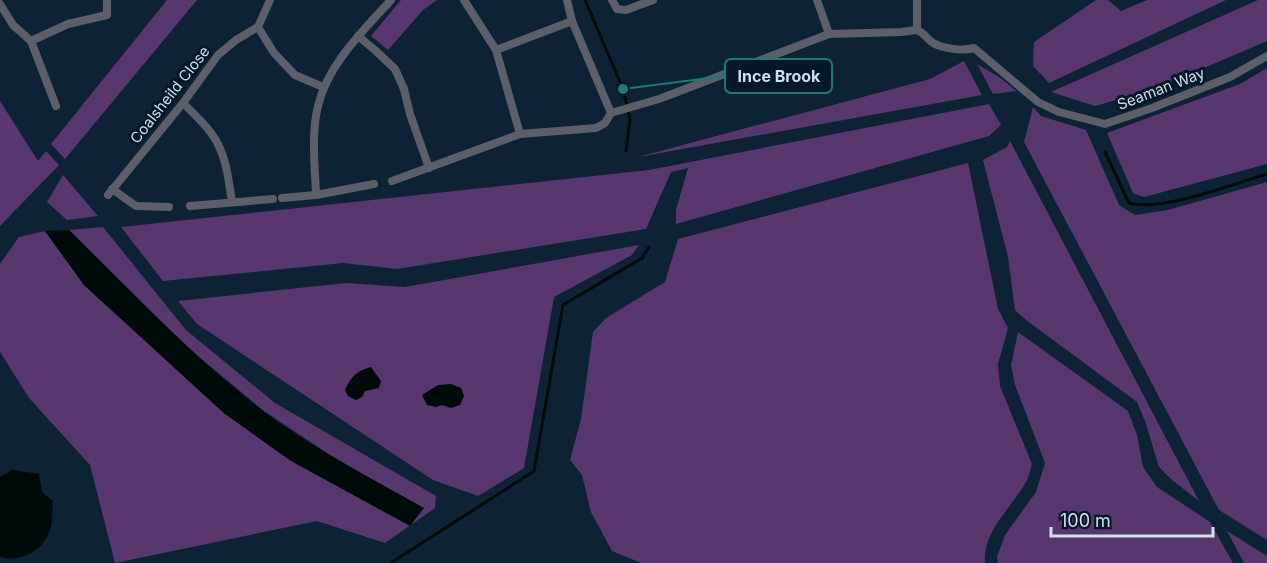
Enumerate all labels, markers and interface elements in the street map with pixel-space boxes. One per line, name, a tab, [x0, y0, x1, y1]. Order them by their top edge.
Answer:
street label: Coalsheild Close	[126, 42, 214, 147]
callout: Ince Brook	[725, 59, 832, 93]
street label: Seaman Way	[1114, 63, 1208, 114]
text: Ince Brook	[738, 66, 821, 86]
scale bar	[1051, 500, 1213, 538]
text: 100 m	[1060, 510, 1111, 531]

